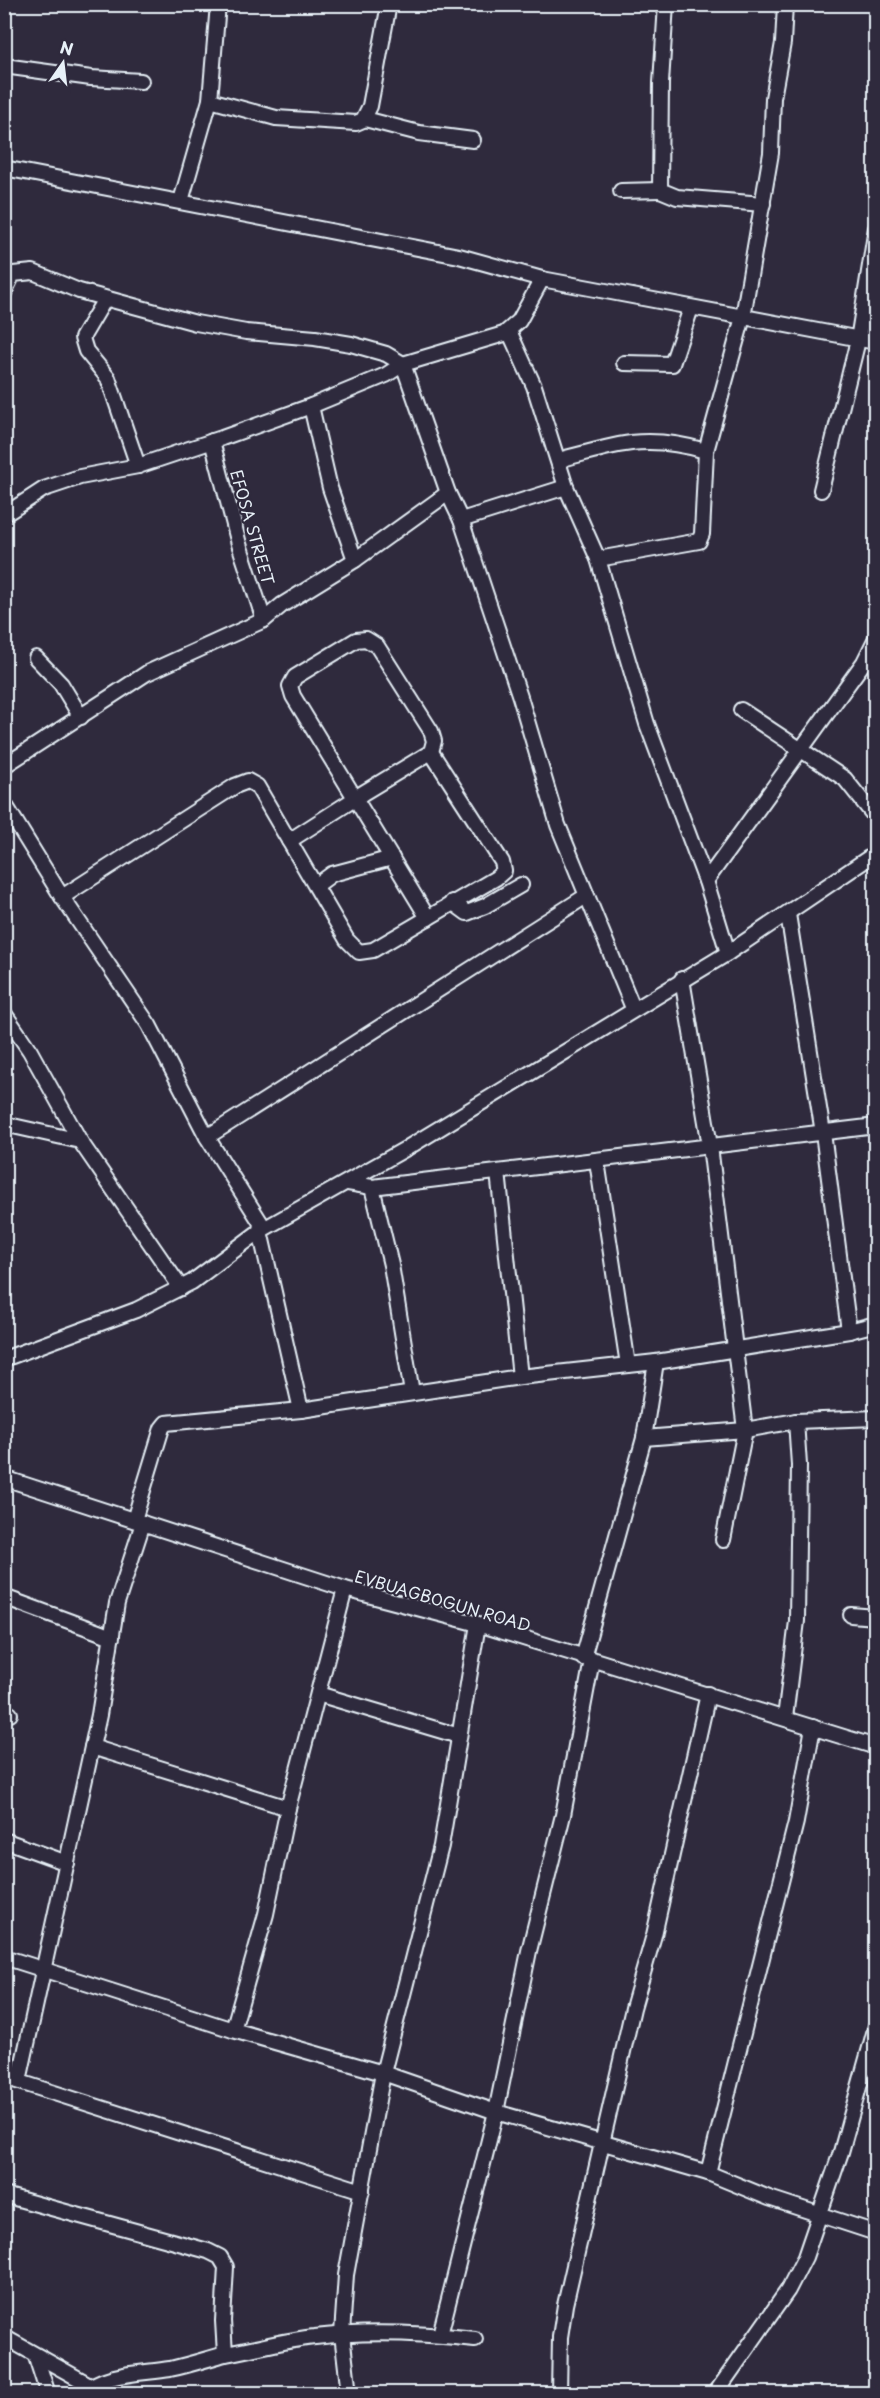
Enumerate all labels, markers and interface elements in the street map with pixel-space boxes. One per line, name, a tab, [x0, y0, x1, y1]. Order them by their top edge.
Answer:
north arrow	[33, 33, 93, 93]
text: N	[58, 34, 76, 61]
street label: EFOSA STREET	[225, 467, 281, 587]
street label: EVBUAGBOGUN ROAD	[352, 1563, 534, 1637]

